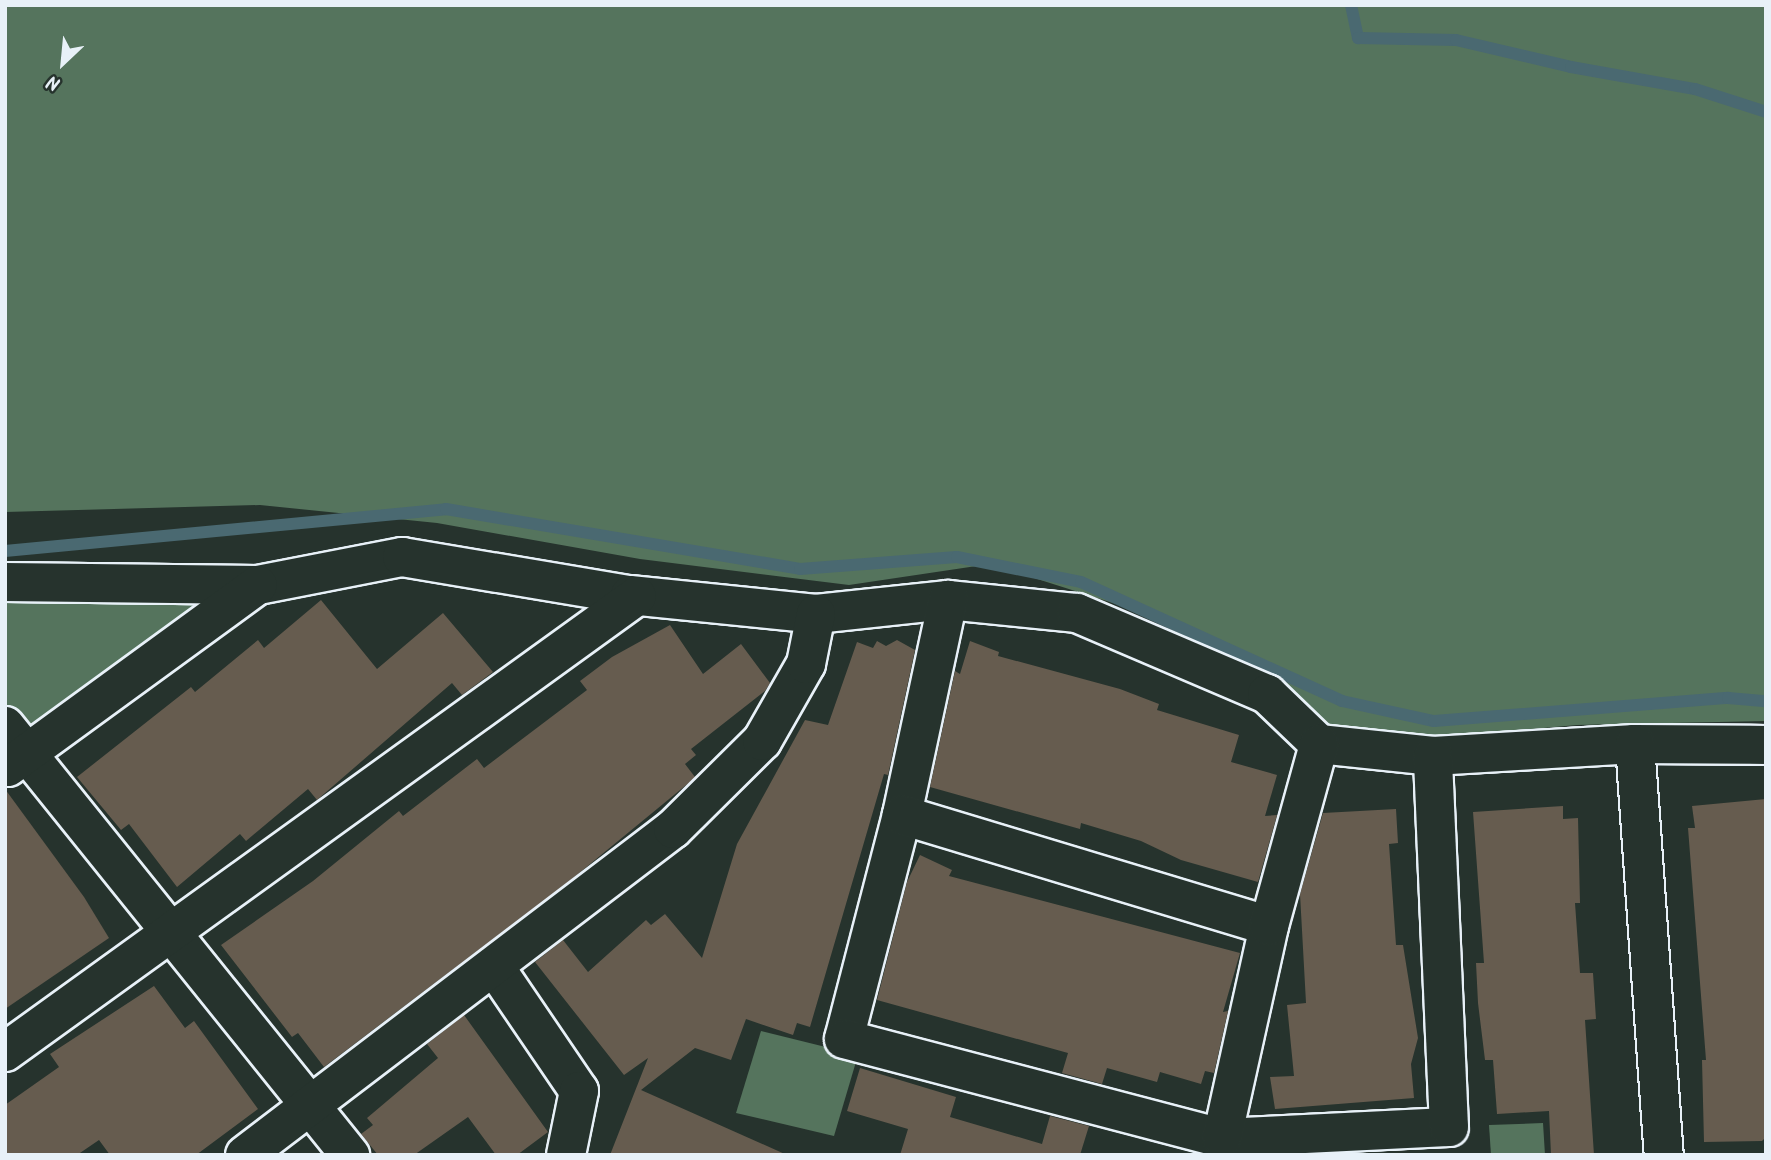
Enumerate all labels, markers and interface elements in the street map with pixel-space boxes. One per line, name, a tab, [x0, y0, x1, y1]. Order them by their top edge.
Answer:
north arrow	[28, 28, 98, 98]
text: N	[42, 66, 66, 98]

